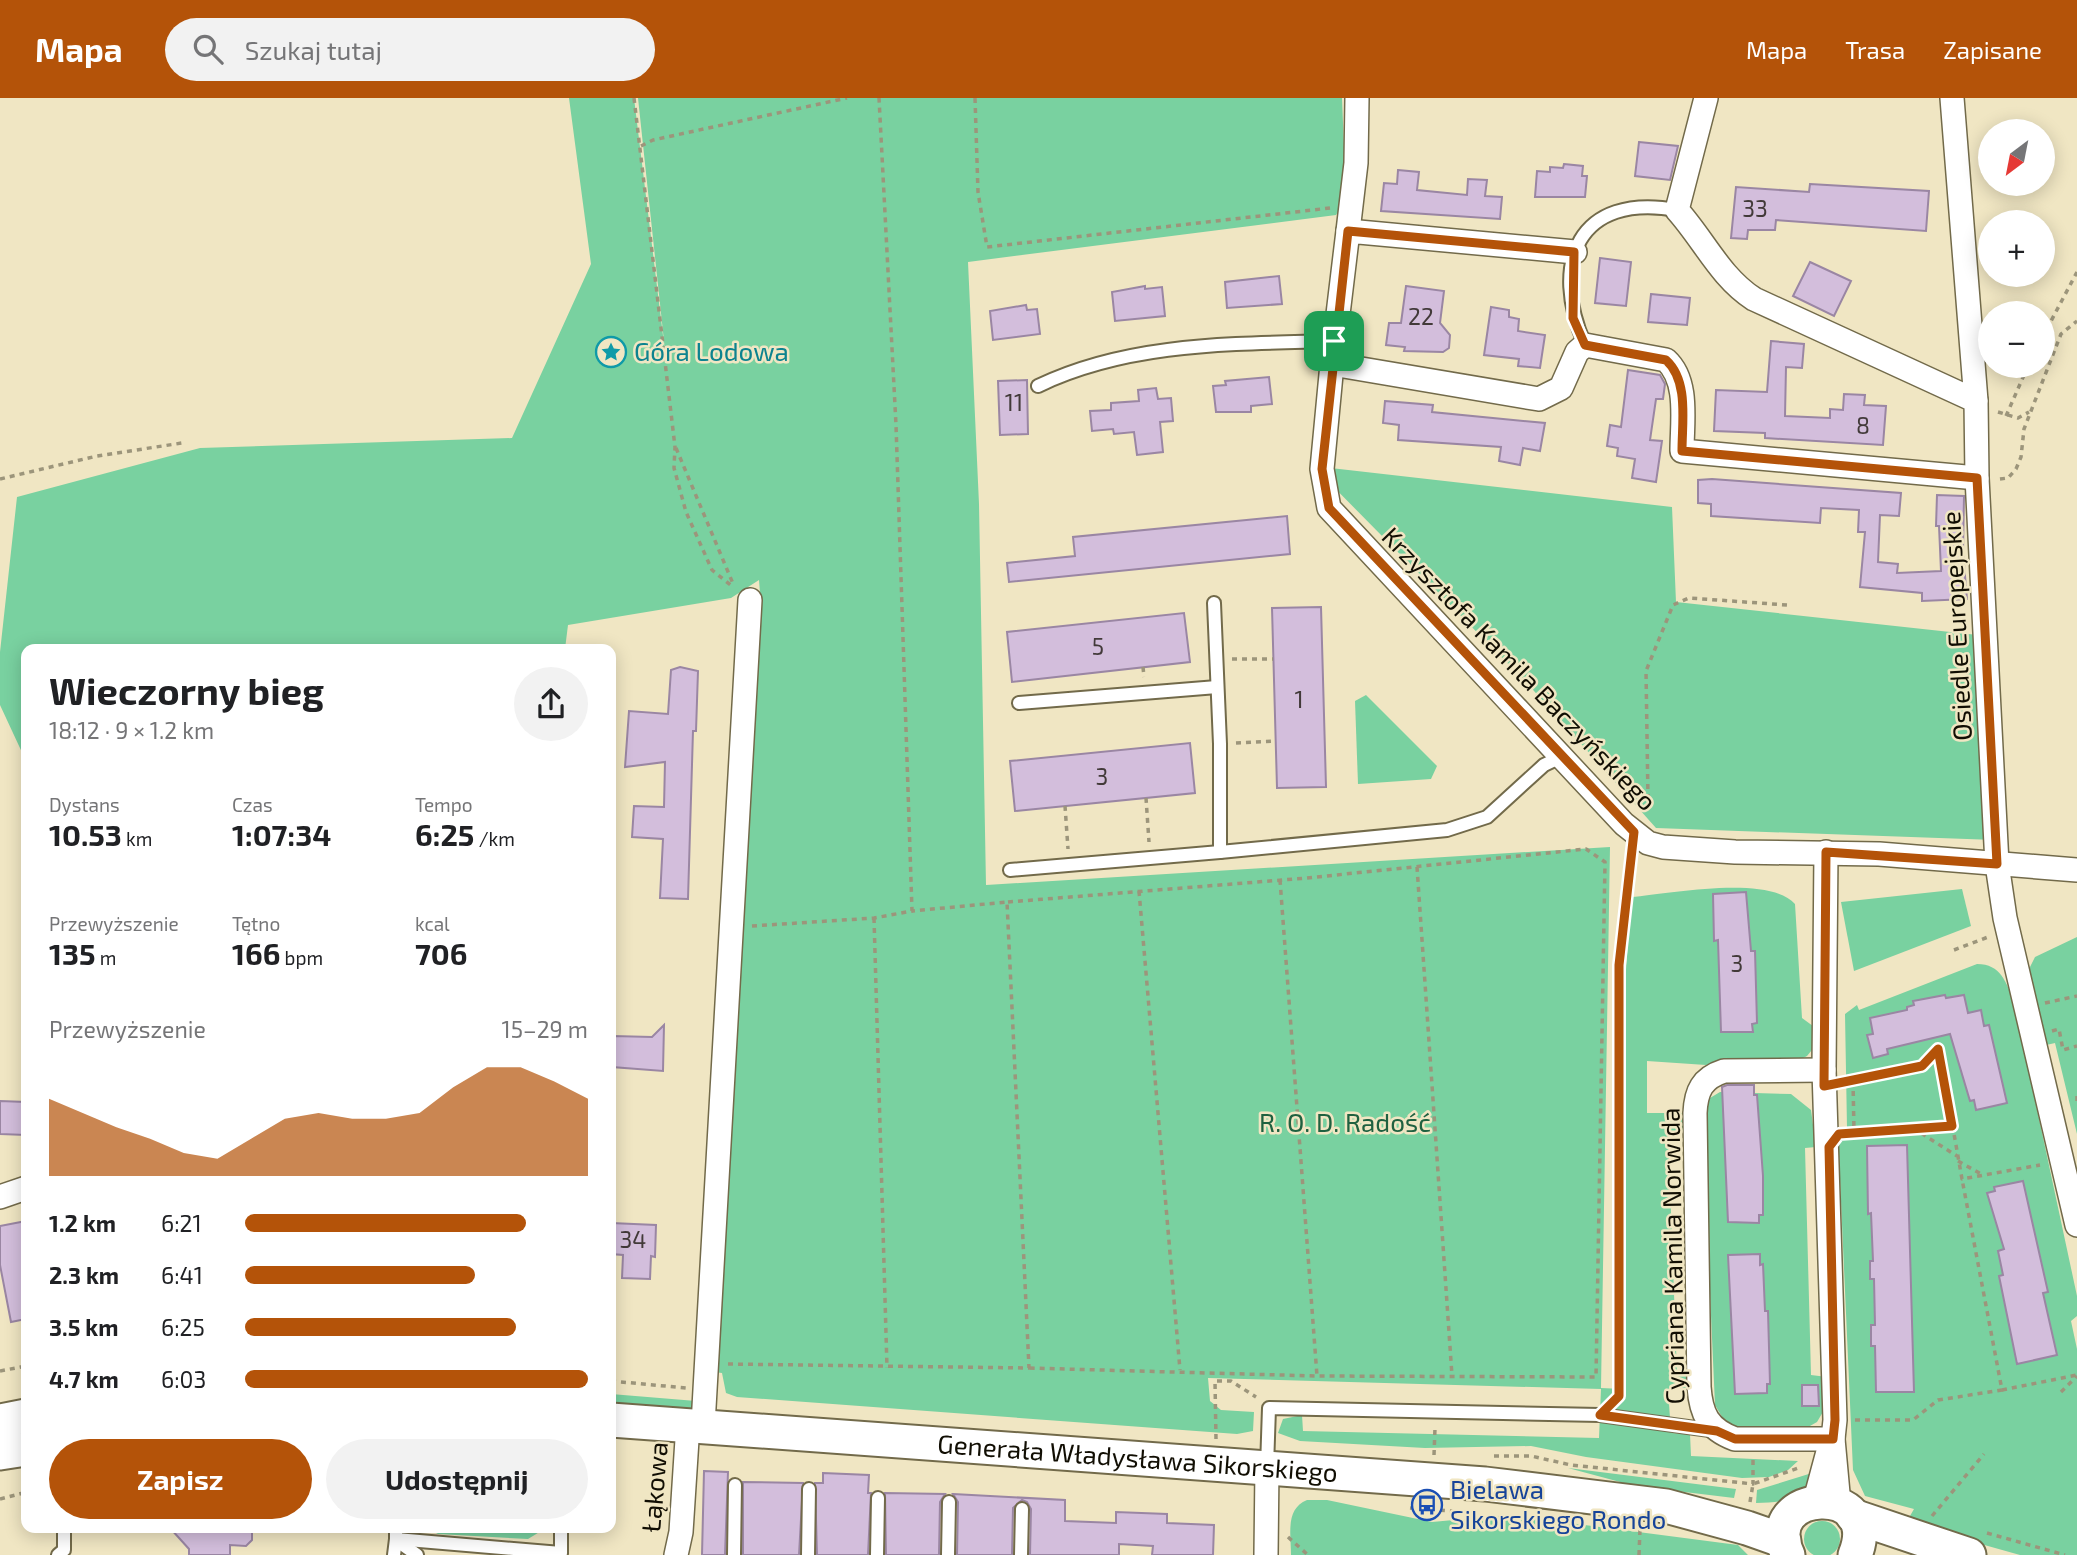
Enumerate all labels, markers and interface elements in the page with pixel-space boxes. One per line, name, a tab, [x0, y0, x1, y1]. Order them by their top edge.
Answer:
search box	[165, 18, 655, 81]
text: Mapa	[35, 29, 123, 69]
icon: search	[189, 30, 227, 68]
text: Szukaj tutaj	[245, 34, 382, 65]
text: Mapa	[1746, 35, 1807, 64]
text: Trasa	[1845, 35, 1905, 64]
text: Zapisane	[1943, 35, 2042, 64]
north arrow	[1978, 119, 2054, 196]
map controls	[1978, 119, 2055, 378]
house number: 33	[1742, 194, 1768, 222]
button: +	[1978, 210, 2055, 287]
button: −	[1978, 301, 2055, 378]
house number: 22	[1408, 302, 1434, 330]
pin	[1304, 311, 1364, 371]
icon: arrive	[1315, 322, 1353, 360]
place icon: Góra Lodowa	[594, 335, 628, 369]
place label: Góra Lodowa	[634, 335, 789, 366]
house number: 11	[1005, 388, 1023, 416]
house number: 8	[1856, 411, 1870, 439]
street label: Osiedle Europejskie	[1934, 510, 1977, 742]
street label: Krzysztofa Kamila Baczyńskiego	[1376, 520, 1664, 816]
house number: 5	[1092, 632, 1104, 660]
text: Wieczorny bieg	[49, 667, 324, 713]
button: share	[514, 667, 588, 741]
house number: 1	[1294, 685, 1304, 713]
text: 18:12 · 9 × 1.2 km	[49, 716, 214, 744]
house number: 3	[1096, 762, 1108, 790]
text: Dystans	[49, 793, 120, 816]
text: Czas	[232, 793, 273, 816]
text: Tempo	[415, 793, 473, 816]
text: 10.53	[49, 816, 122, 852]
text: 1:07:34	[232, 816, 331, 852]
text: 6:25	[415, 816, 474, 852]
text: km	[122, 827, 152, 850]
text: /km	[474, 827, 515, 850]
text: Przewyższenie	[49, 912, 179, 935]
text: Tętno	[232, 912, 280, 935]
text: kcal	[415, 912, 450, 935]
text: 135	[49, 935, 96, 971]
text: 166	[232, 935, 280, 971]
text: 706	[415, 935, 467, 971]
text: m	[96, 946, 116, 969]
text: bpm	[280, 946, 323, 969]
house number: 3	[1731, 949, 1743, 977]
text: Przewyższenie	[49, 1015, 206, 1043]
text: 15–29 m	[502, 1015, 588, 1043]
park label: R. O. D. Radość	[1259, 1106, 1431, 1137]
street label: Cypriana Kamila Norwida	[1653, 1107, 1690, 1405]
text: 1.2 km	[49, 1209, 116, 1237]
text: 6:21	[161, 1209, 202, 1237]
house number: 34	[620, 1225, 646, 1253]
text: 2.3 km	[49, 1261, 119, 1289]
text: 6:41	[161, 1261, 203, 1289]
text: 3.5 km	[49, 1313, 118, 1341]
text: 6:25	[161, 1313, 205, 1341]
text: 4.7 km	[49, 1365, 119, 1393]
text: 6:03	[161, 1365, 206, 1393]
street label: Generała Władysława Sikorskiego	[937, 1427, 1339, 1487]
button: Zapisz	[49, 1439, 312, 1519]
button: Udostępnij	[326, 1439, 588, 1519]
street label: Łąkowa	[634, 1440, 673, 1534]
place label: Bielawa Sikorskiego Rondo	[1450, 1473, 1666, 1534]
bus stop icon: Bielawa Sikorskiego Rondo	[1410, 1488, 1444, 1522]

